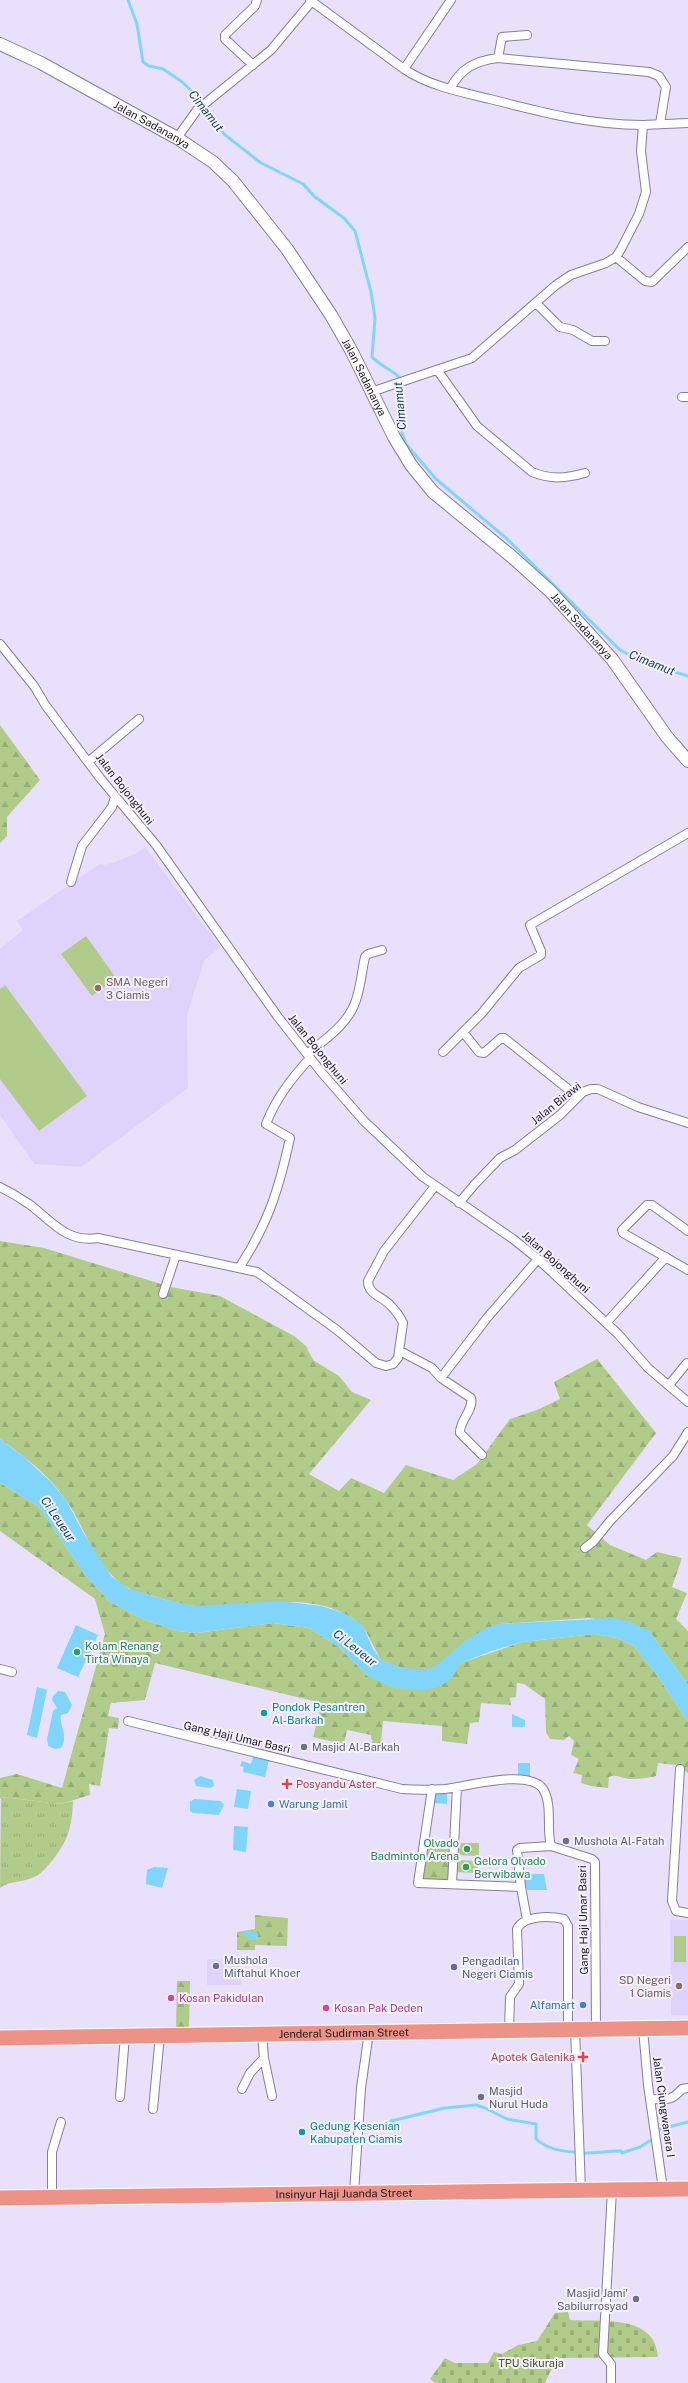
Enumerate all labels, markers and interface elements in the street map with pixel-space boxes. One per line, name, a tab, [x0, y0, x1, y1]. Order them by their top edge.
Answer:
water label: Cimamut	[186, 88, 227, 135]
street label: Jalan Sadananya	[112, 98, 192, 151]
street label: Jalan Sadananya	[340, 336, 389, 418]
water label: Cimamut	[391, 381, 409, 431]
street label: Jalan Sadananya	[549, 590, 615, 661]
water label: Cimamut	[627, 647, 678, 679]
street label: Jalan Bojonghuni	[94, 751, 156, 827]
place label: SMA Negeri 3 Ciamis	[106, 976, 168, 1001]
marker: SMA Negeri 3 Ciamis	[93, 983, 103, 993]
street label: Jalan Bojonghuni	[286, 1012, 350, 1086]
street label: Jalan Birawi	[529, 1079, 583, 1127]
street label: Jalan Bojonghuni	[520, 1229, 592, 1295]
water label: Ci Leueur	[38, 1494, 78, 1545]
water label: Ci Leueur	[330, 1627, 380, 1670]
place label: Kolam Renang Tirta Winaya	[85, 1640, 159, 1665]
marker: Kolam Renang Tirta Winaya	[72, 1647, 82, 1657]
place label: Pondok Pesantren Al-Barkah	[272, 1701, 365, 1726]
marker: Pondok Pesantren Al-Barkah	[259, 1708, 269, 1718]
street label: Gang Haji Umar Basri	[182, 1719, 292, 1755]
place label: Masjid Al-Barkah	[312, 1741, 400, 1753]
marker: Masjid Al-Barkah	[299, 1742, 309, 1752]
marker: Posyandu Aster	[281, 1778, 293, 1790]
place label: Posyandu Aster	[296, 1778, 376, 1790]
place label: Warung Jamil	[279, 1798, 348, 1810]
marker: Warung Jamil	[266, 1799, 276, 1809]
place label: Mushola Al-Fatah	[574, 1835, 664, 1847]
marker: Mushola Al-Fatah	[561, 1836, 571, 1846]
place label: Olvado Badminton Arena	[370, 1837, 459, 1862]
marker: Olvado Badminton Arena	[462, 1844, 472, 1854]
place label: Gelora Olvado Berwibawa	[474, 1855, 546, 1880]
marker: Gelora Olvado Berwibawa	[461, 1862, 471, 1872]
street label: Gang Haji Umar Basri	[576, 1865, 590, 1975]
place label: Mushola Miftahul Khoer	[224, 1954, 300, 1979]
place label: Pengadilan Negeri Ciamis	[462, 1955, 534, 1980]
marker: Mushola Miftahul Khoer	[211, 1961, 221, 1971]
marker: Pengadilan Negeri Ciamis	[449, 1962, 459, 1972]
place label: SD Negeri 1 Ciamis	[619, 1974, 671, 1999]
marker: SD Negeri 1 Ciamis	[674, 1981, 684, 1991]
place label: Kosan Pakidulan	[179, 1992, 264, 2004]
marker: Kosan Pakidulan	[166, 1993, 176, 2003]
place label: Alfamart	[530, 1999, 575, 2011]
marker: Alfamart	[578, 2000, 588, 2010]
place label: Kosan Pak Deden	[334, 2002, 423, 2014]
marker: Kosan Pak Deden	[321, 2003, 331, 2013]
street label: Jenderal Sudirman Street	[279, 2026, 409, 2040]
place label: Apotek Galenika	[491, 2051, 575, 2063]
marker: Apotek Galenika	[578, 2052, 588, 2062]
street label: Jalan Ciungwanara I	[651, 2056, 677, 2158]
place label: Masjid Nurul Huda	[489, 2085, 548, 2110]
marker: Masjid Nurul Huda	[476, 2092, 486, 2102]
place label: Gedung Kesenian Kabupaten Ciamis	[310, 2120, 403, 2145]
marker: Gedung Kesenian Kabupaten Ciamis	[297, 2127, 307, 2137]
street label: Insinyur Haji Juanda Street	[275, 2187, 412, 2200]
place label: Masjid Jami' Sabilurrosyad	[557, 2287, 628, 2312]
marker: Masjid Jami' Sabilurrosyad	[631, 2294, 641, 2304]
park label: TPU Sikuraja	[498, 2357, 564, 2369]

